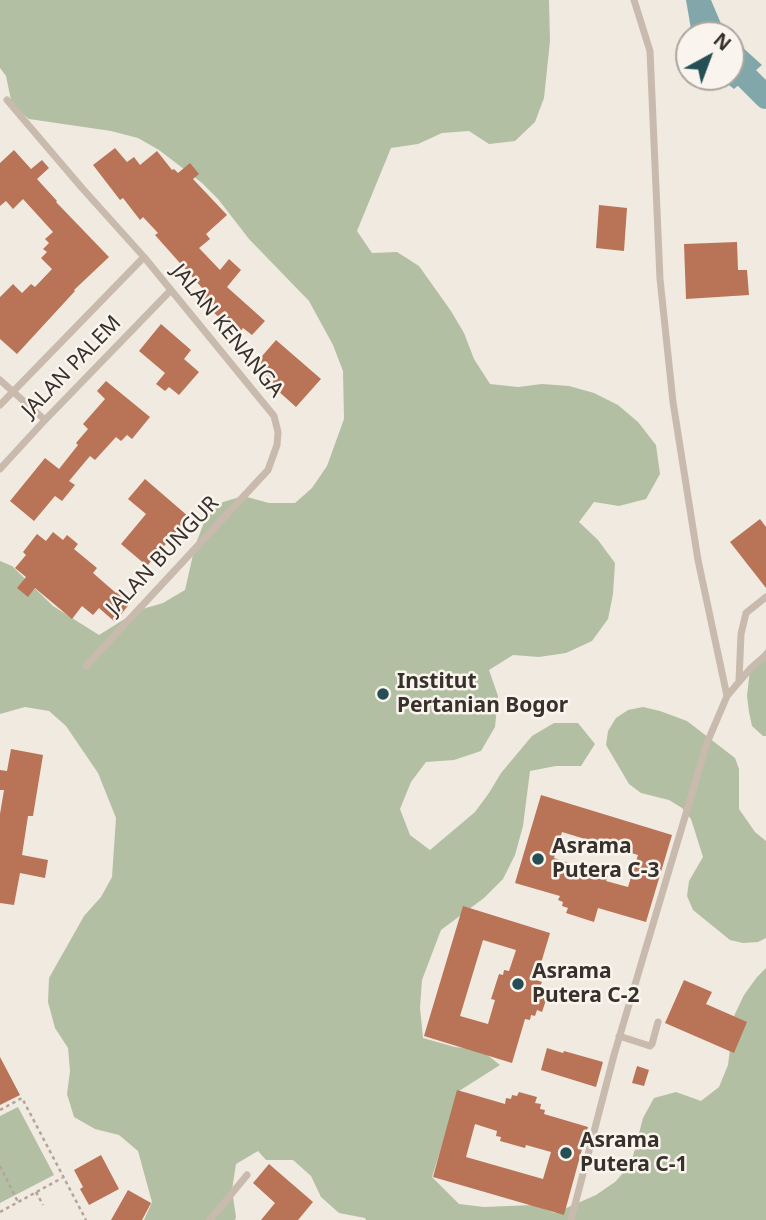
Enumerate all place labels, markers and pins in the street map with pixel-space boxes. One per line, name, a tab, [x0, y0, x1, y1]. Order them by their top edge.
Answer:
place label: Institut Pertanian Bogor	[397, 669, 568, 719]
marker: Institut Pertanian Bogor	[375, 686, 391, 702]
place label: Asrama Putera C-3	[552, 834, 660, 884]
marker: Asrama Putera C-3	[530, 851, 546, 867]
place label: Asrama Putera C-2	[532, 959, 640, 1009]
marker: Asrama Putera C-2	[510, 976, 526, 992]
place label: Asrama Putera C-1	[580, 1128, 688, 1178]
marker: Asrama Putera C-1	[558, 1145, 574, 1161]

